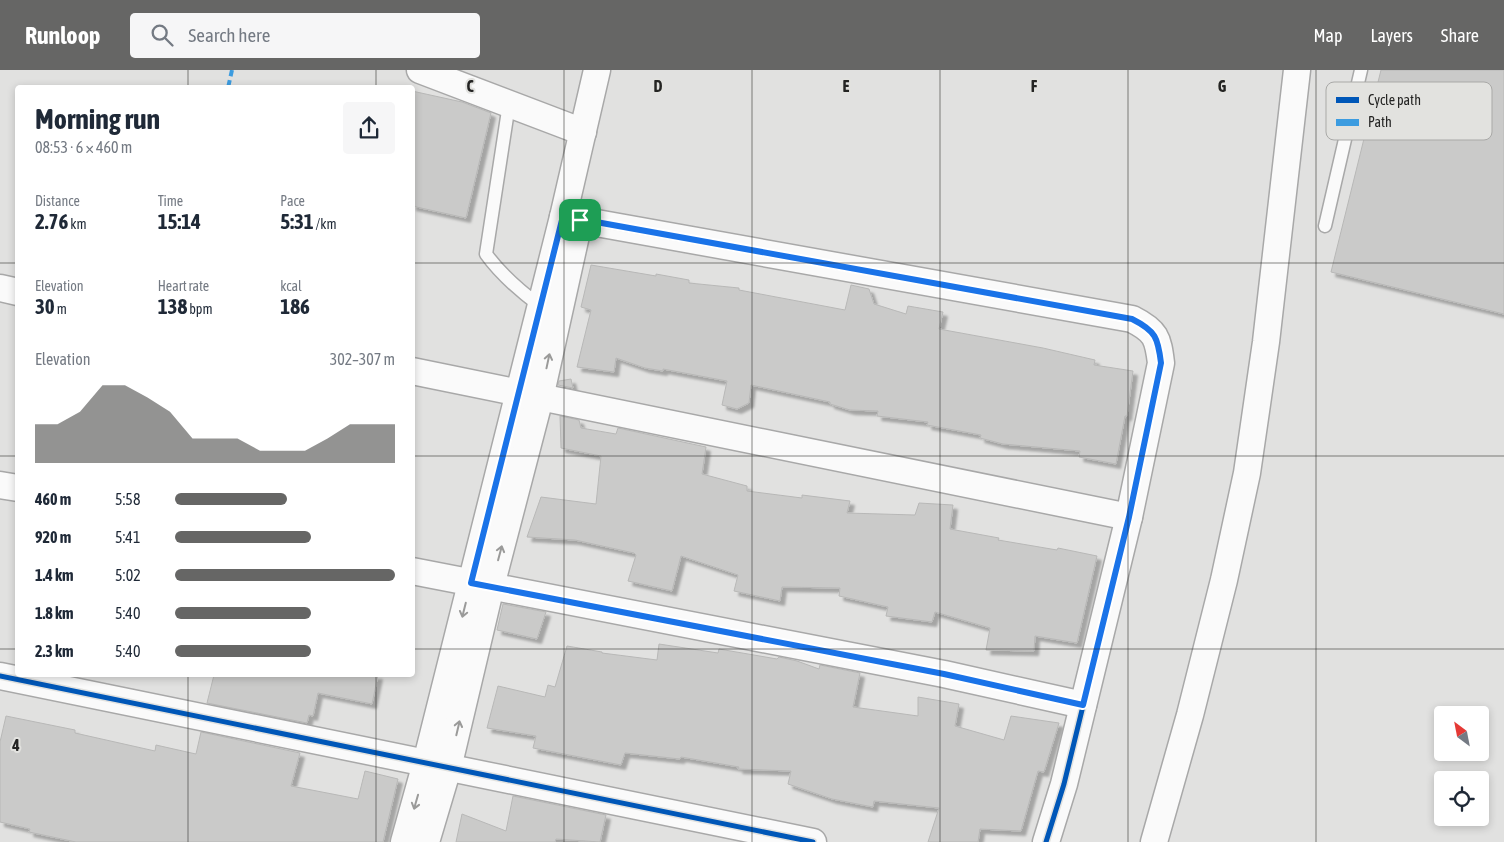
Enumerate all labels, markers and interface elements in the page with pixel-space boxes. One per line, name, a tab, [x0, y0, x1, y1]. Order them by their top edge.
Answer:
search box	[130, 13, 480, 58]
icon: search	[148, 21, 176, 49]
text: Runloop	[25, 22, 100, 49]
text: Search here	[188, 24, 270, 46]
text: Map	[1313, 25, 1342, 46]
text: Layers	[1370, 25, 1413, 46]
text: Share	[1441, 25, 1479, 46]
text: C	[466, 77, 474, 95]
text: D	[654, 77, 663, 95]
text: E	[843, 77, 850, 95]
text: F	[1031, 77, 1038, 95]
text: G	[1218, 77, 1227, 95]
legend	[1326, 82, 1492, 140]
text: Cycle path	[1368, 92, 1421, 108]
button: share	[343, 102, 395, 154]
text: Morning run	[35, 103, 160, 135]
text: Path	[1368, 114, 1392, 130]
text: 08:53 · 6 × 460 m	[35, 138, 132, 156]
text: Distance	[35, 193, 80, 209]
text: Time	[158, 193, 183, 209]
text: Pace	[280, 193, 305, 209]
pin	[559, 199, 601, 241]
icon: arrive	[566, 206, 594, 234]
text: 2.76	[35, 209, 68, 233]
text: 15:14	[158, 209, 201, 233]
text: 5:31	[280, 209, 314, 233]
text: km	[68, 216, 87, 232]
text: /km	[314, 216, 337, 232]
text: Elevation	[35, 278, 84, 294]
text: Heart rate	[158, 278, 209, 294]
text: kcal	[280, 278, 302, 294]
text: 30	[35, 294, 55, 318]
text: 138	[158, 294, 187, 318]
text: 186	[280, 294, 310, 318]
text: m	[55, 301, 67, 317]
text: bpm	[187, 301, 213, 317]
text: Elevation	[35, 350, 90, 368]
text: 302–307 m	[330, 350, 395, 368]
one-way arrow	[544, 354, 553, 370]
text: 460 m	[35, 490, 71, 508]
text: 5:58	[115, 490, 140, 508]
text: 920 m	[35, 528, 71, 546]
text: 5:41	[115, 528, 140, 546]
one-way arrow	[496, 545, 505, 561]
text: 1.4 km	[35, 566, 74, 584]
text: 5:02	[115, 566, 141, 584]
one-way arrow	[459, 602, 468, 618]
text: 1.8 km	[35, 604, 74, 622]
text: 5:40	[115, 604, 140, 622]
text: 2.3 km	[35, 642, 74, 660]
text: 5:40	[115, 642, 140, 660]
north arrow	[1434, 706, 1489, 761]
map controls	[1434, 706, 1489, 826]
one-way arrow	[454, 720, 463, 736]
text: 4	[11, 736, 20, 754]
button: locate	[1434, 771, 1489, 826]
one-way arrow	[410, 793, 420, 809]

